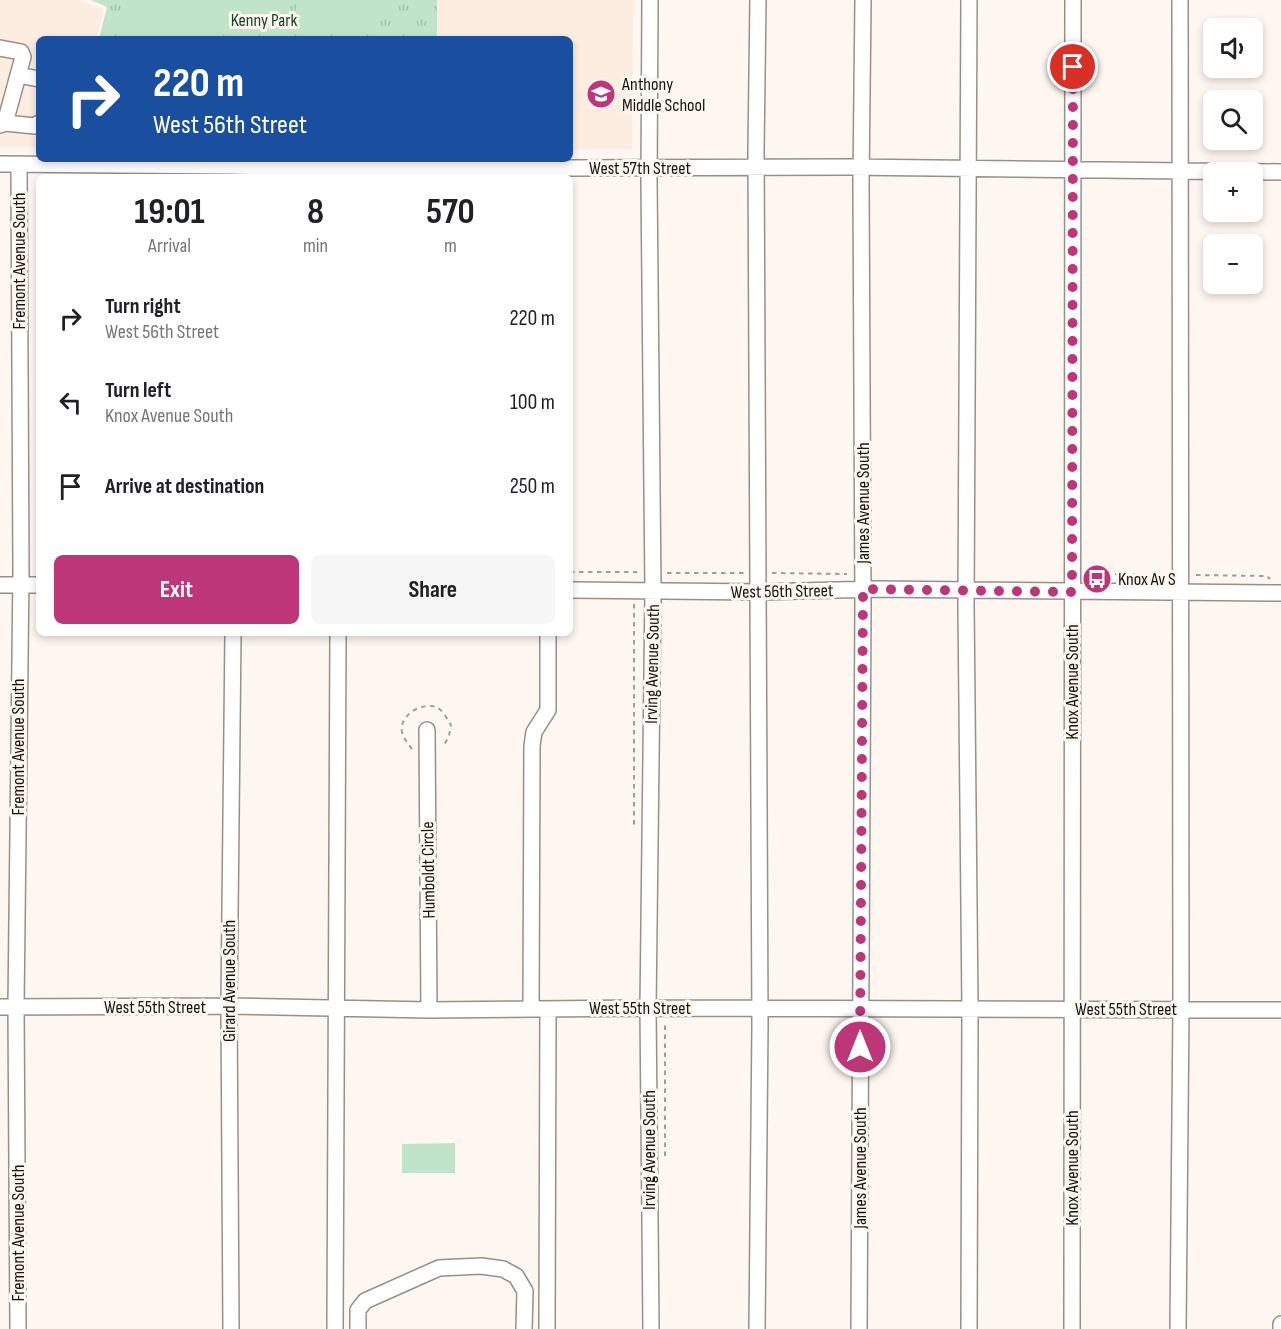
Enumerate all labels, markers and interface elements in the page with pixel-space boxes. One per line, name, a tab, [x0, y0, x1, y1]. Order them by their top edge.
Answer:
park label: Kenny Park	[231, 10, 297, 31]
map controls	[1203, 18, 1263, 294]
button: sound	[1203, 18, 1263, 78]
pin	[1047, 41, 1098, 92]
icon: arrive	[1056, 50, 1089, 83]
text: 220 m	[153, 58, 244, 109]
icon: right	[54, 60, 132, 138]
place label: Anthony Middle School	[621, 74, 705, 116]
school or university icon: Anthony Middle School	[585, 78, 617, 110]
button: search	[1203, 90, 1263, 150]
text: West 56th Street	[153, 109, 307, 141]
street label: West 57th Street	[589, 158, 692, 179]
button: +	[1203, 162, 1263, 222]
text: 19:01	[134, 191, 205, 234]
text: 8	[307, 191, 324, 234]
text: 570	[426, 191, 475, 234]
street label: Fremont Avenue South	[9, 193, 30, 329]
text: Arrival	[148, 234, 191, 258]
text: min	[303, 234, 328, 258]
text: m	[444, 234, 457, 258]
button: −	[1203, 234, 1263, 294]
text: Turn right	[105, 293, 181, 320]
icon: right	[54, 302, 87, 335]
text: 220 m	[509, 305, 555, 332]
text: West 56th Street	[105, 320, 219, 344]
text: Turn left	[105, 377, 171, 404]
icon: left	[54, 386, 87, 419]
text: 100 m	[510, 389, 555, 416]
text: Knox Avenue South	[105, 404, 233, 428]
street label: James Avenue South	[853, 442, 874, 565]
icon: arrive	[54, 470, 87, 503]
text: Arrive at destination	[105, 473, 264, 500]
text: 250 m	[510, 473, 555, 500]
button: Exit	[54, 555, 299, 624]
button: Share	[311, 555, 555, 624]
bus stop icon: Knox Av S	[1081, 563, 1113, 595]
place label: Knox Av S	[1118, 569, 1176, 590]
street label: West 56th Street	[731, 580, 834, 603]
street label: Irving Avenue South	[641, 604, 664, 724]
street label: Knox Avenue South	[1062, 624, 1083, 740]
street label: Fremont Avenue South	[8, 679, 29, 815]
street label: Humboldt Circle	[417, 821, 440, 919]
street label: Girard Avenue South	[219, 920, 240, 1042]
street label: West 55th Street	[104, 997, 206, 1018]
street label: West 55th Street	[589, 998, 691, 1019]
street label: West 55th Street	[1075, 999, 1177, 1020]
position arrow	[828, 1015, 892, 1079]
street label: Irving Avenue South	[639, 1090, 660, 1210]
street label: James Avenue South	[850, 1107, 871, 1230]
street label: Knox Avenue South	[1062, 1110, 1083, 1226]
street label: Fremont Avenue South	[8, 1165, 29, 1301]

